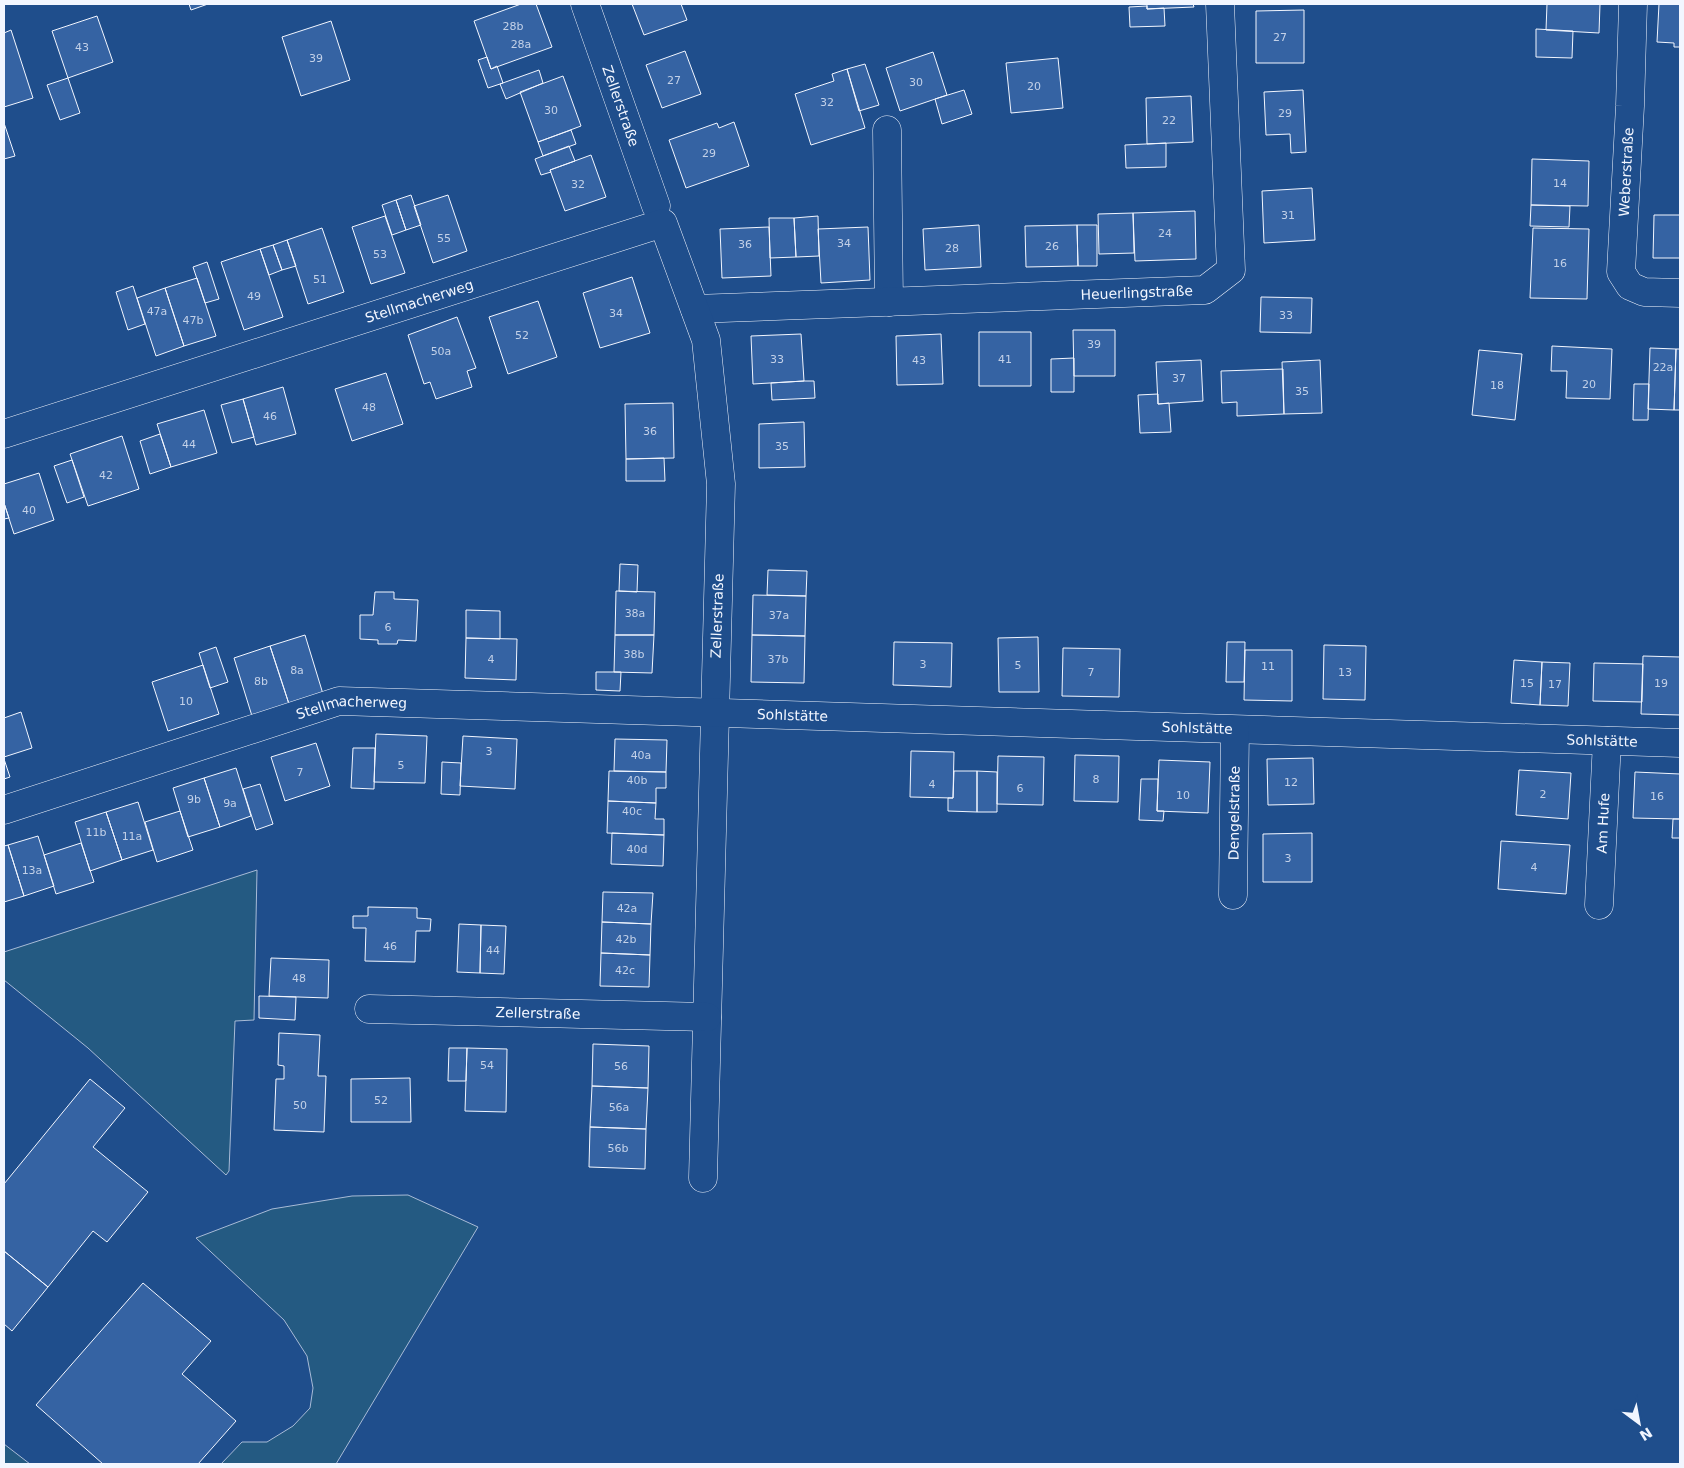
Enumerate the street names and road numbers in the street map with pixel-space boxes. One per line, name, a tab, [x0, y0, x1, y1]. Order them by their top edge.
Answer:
street label: Zellerstraße	[599, 63, 642, 149]
street label: Weberstraße	[1616, 127, 1636, 217]
street label: Stellmacherweg	[363, 276, 475, 326]
street label: Heuerlingstraße	[1080, 282, 1193, 303]
street label: Zellerstraße	[708, 573, 726, 659]
street label: Stellmacherweg	[294, 693, 407, 722]
street label: Sohlstätte	[757, 706, 828, 724]
street label: Sohlstätte	[1161, 719, 1233, 737]
street label: Sohlstätte	[1566, 731, 1638, 750]
street label: Dengelstraße	[1225, 766, 1243, 860]
street label: Am Hufe	[1594, 792, 1612, 854]
street label: Zellerstraße	[495, 1004, 581, 1022]

